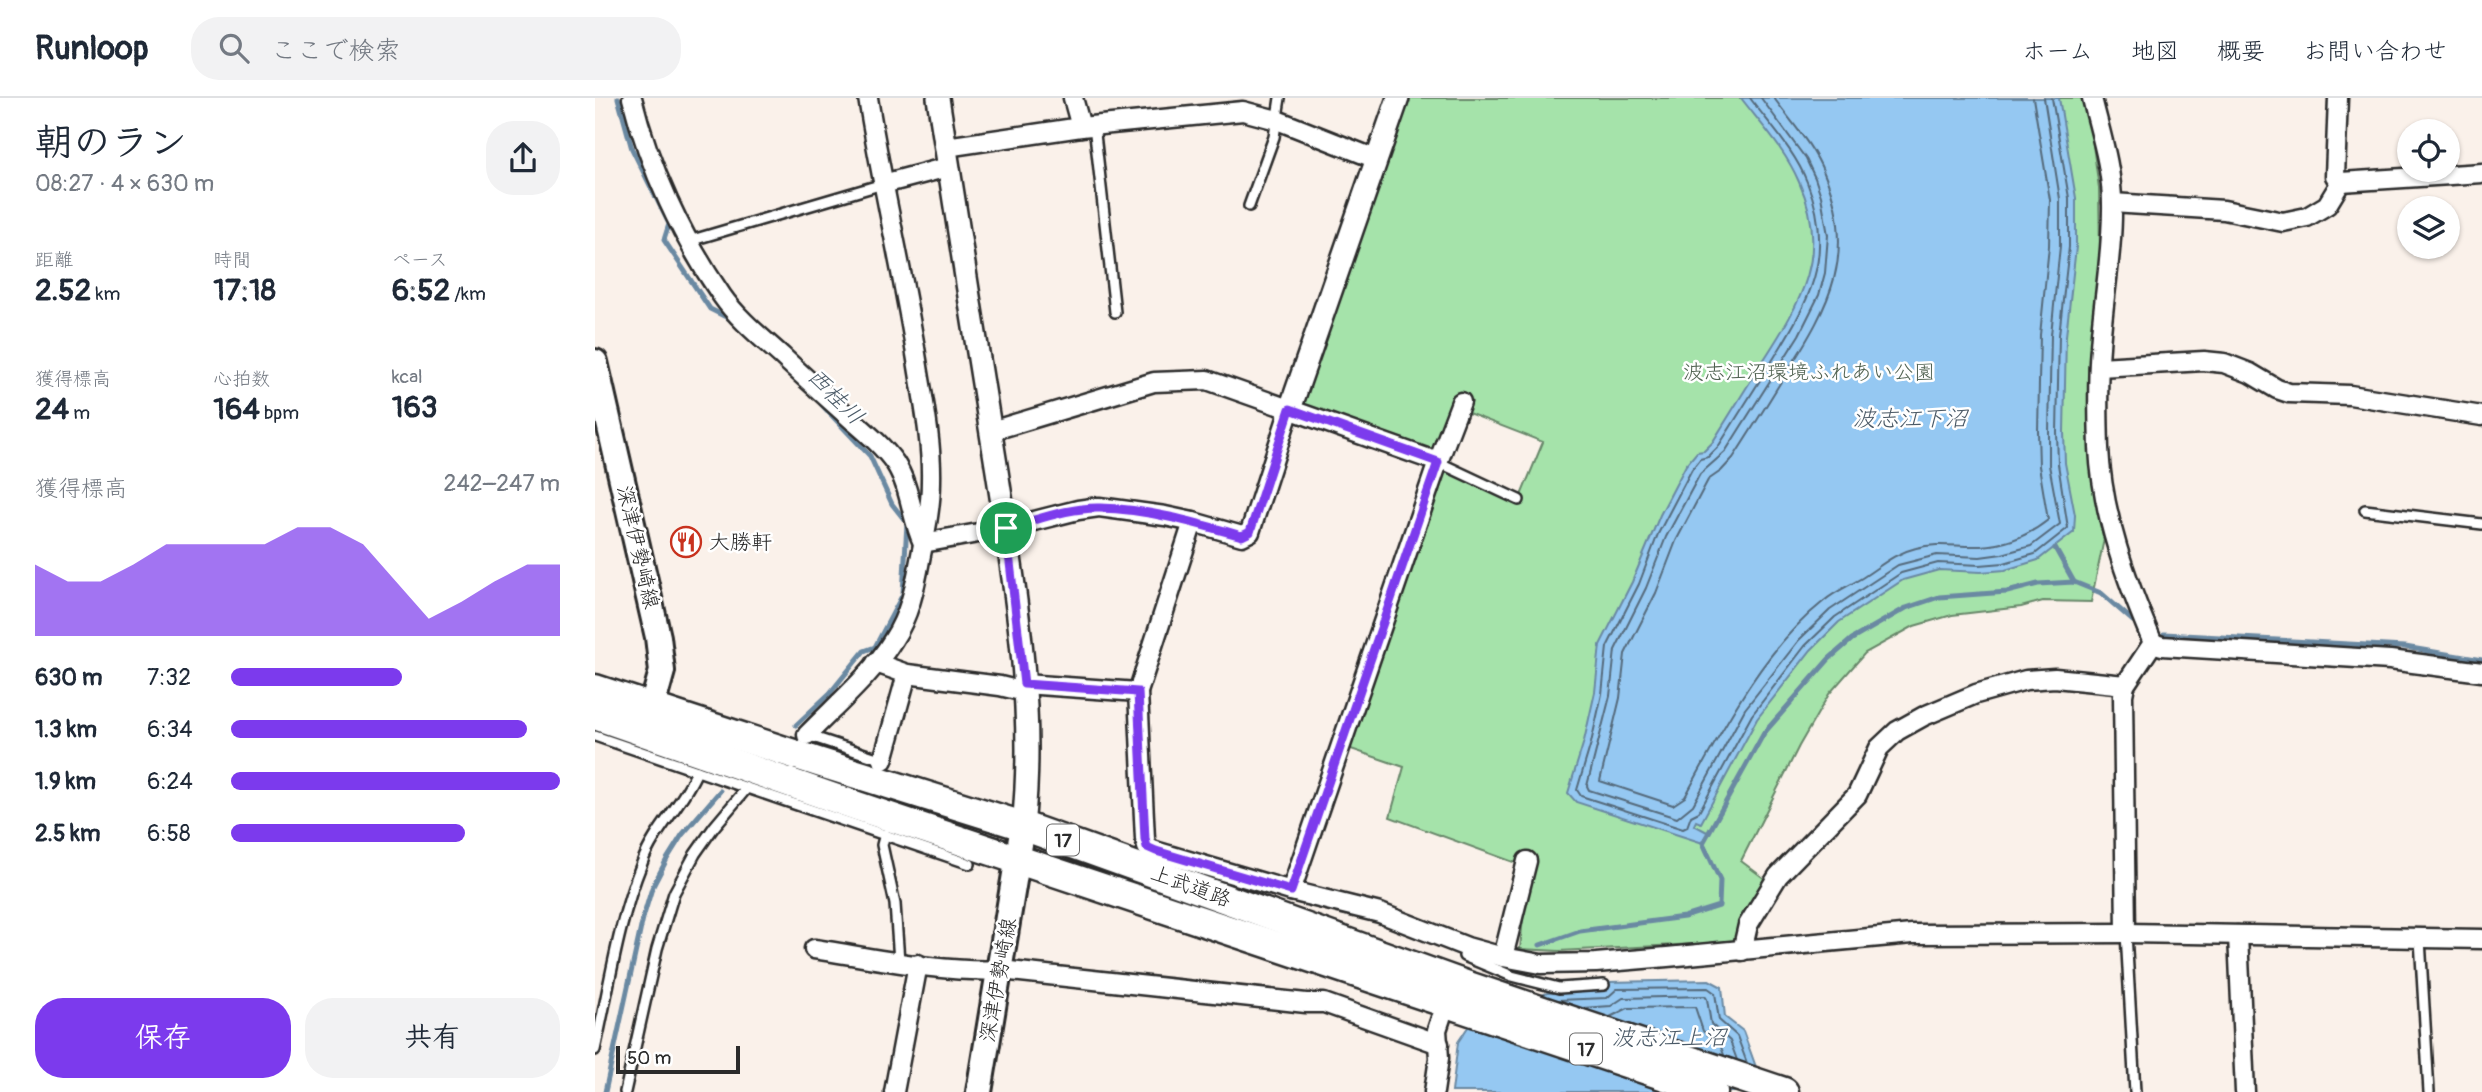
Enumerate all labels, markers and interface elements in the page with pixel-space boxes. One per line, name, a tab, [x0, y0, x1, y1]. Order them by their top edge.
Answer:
search box	[191, 17, 681, 80]
text: Runloop	[35, 28, 149, 69]
icon: search	[215, 29, 253, 67]
text: ここで検索	[271, 35, 401, 67]
text: ホーム	[2022, 37, 2093, 66]
text: 地図	[2131, 37, 2179, 66]
text: 概要	[2217, 37, 2265, 66]
text: お問い合わせ	[2303, 37, 2447, 66]
text: 朝のラン	[35, 119, 187, 167]
map controls	[2397, 119, 2460, 259]
button: locate	[2397, 119, 2460, 182]
button: share	[486, 121, 560, 195]
text: 08:27 · 4 × 630 m	[35, 169, 214, 198]
button: layers	[2397, 196, 2460, 259]
text: 距離	[35, 248, 73, 272]
text: 時間	[213, 248, 251, 272]
text: ペース	[392, 248, 448, 272]
text: 2.52	[35, 272, 91, 309]
text: 17:18	[213, 272, 276, 309]
text: 6:52	[392, 272, 450, 309]
text: km	[91, 282, 120, 306]
text: /km	[450, 282, 486, 306]
park label: 波志江沼環境ふれあい公園	[1683, 359, 1935, 386]
water label: 西桂川	[801, 362, 870, 431]
text: kcal	[392, 365, 423, 389]
text: 獲得標高	[35, 367, 111, 391]
text: 心拍数	[213, 367, 270, 391]
text: 163	[392, 389, 438, 426]
text: 24	[35, 391, 69, 428]
text: 164	[213, 391, 260, 428]
text: m	[69, 401, 90, 425]
text: bpm	[260, 401, 299, 425]
water label: 波志江下沼	[1853, 404, 1970, 433]
text: 242–247 m	[444, 469, 560, 498]
text: 獲得標高	[35, 474, 127, 503]
street label: 深津伊勢崎線	[610, 483, 665, 612]
pin	[976, 498, 1036, 558]
icon: arrive	[987, 509, 1025, 547]
restaurant icon: 大勝軒	[669, 525, 703, 559]
place label: 大勝軒	[709, 529, 772, 556]
text: 630 m	[35, 663, 102, 692]
text: 7:32	[147, 663, 191, 692]
text: 1.3 km	[35, 715, 97, 744]
text: 6:34	[147, 715, 193, 744]
text: 1.9 km	[35, 767, 96, 796]
text: 6:24	[147, 767, 193, 796]
text: 2.5 km	[35, 819, 100, 848]
text: 6:58	[147, 819, 191, 848]
road number: 17	[1047, 824, 1079, 856]
street label: 上武道路	[1147, 859, 1235, 914]
street label: 深津伊勢崎線	[974, 916, 1023, 1044]
button: 保存	[35, 998, 291, 1078]
button: 共有	[305, 998, 560, 1078]
water label: 波志江上沼	[1612, 1023, 1729, 1052]
road number: 17	[1570, 1034, 1602, 1065]
scale bar	[616, 1043, 740, 1075]
text: 50 m	[627, 1046, 671, 1070]

